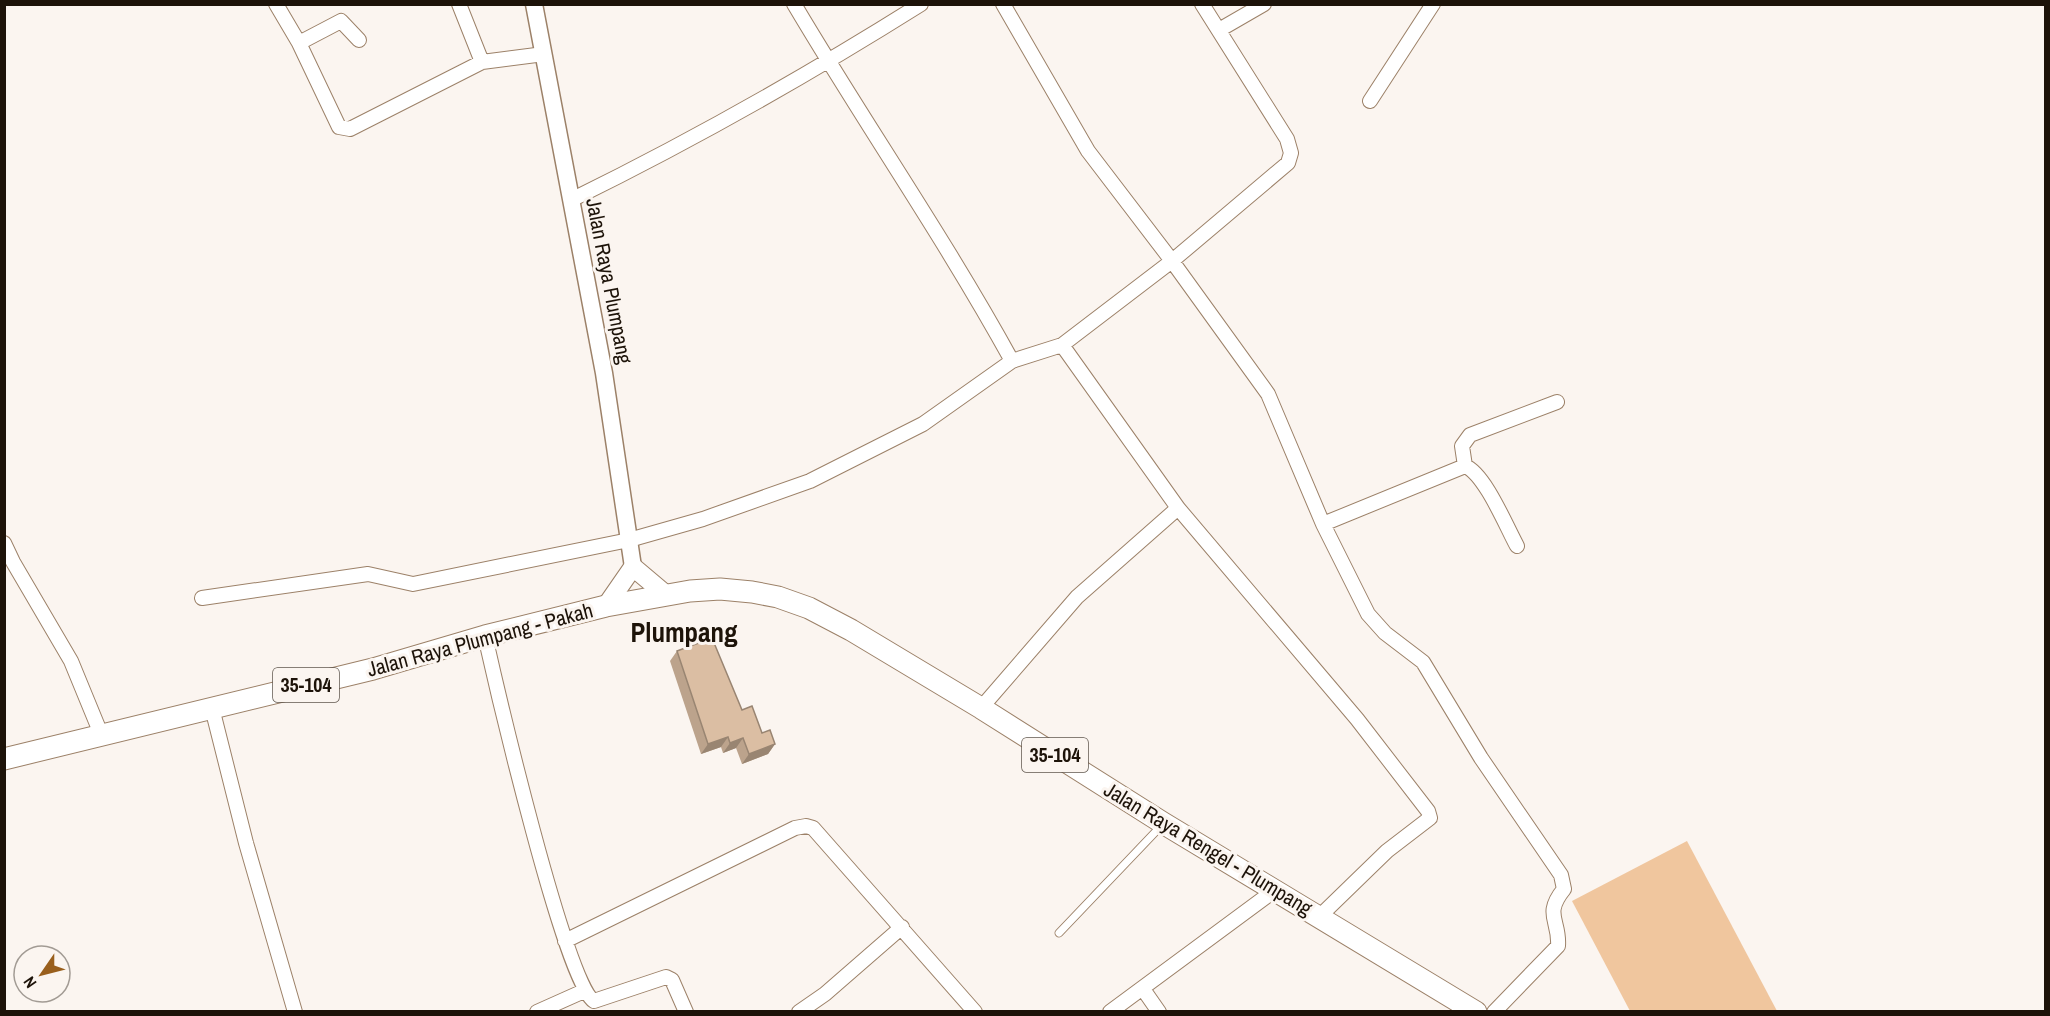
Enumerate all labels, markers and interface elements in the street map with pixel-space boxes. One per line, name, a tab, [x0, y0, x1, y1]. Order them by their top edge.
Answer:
street label: Jalan Raya Plumpang	[579, 195, 640, 367]
street label: Jalan Raya Plumpang - Pakah	[364, 595, 596, 684]
district label: Plumpang	[630, 614, 738, 650]
road number: 35-104	[273, 668, 339, 702]
road number: 35-104	[1022, 738, 1088, 772]
street label: Jalan Raya Rengel - Plumpang	[1099, 775, 1318, 923]
north arrow	[12, 944, 72, 1004]
text: N	[18, 972, 41, 993]

